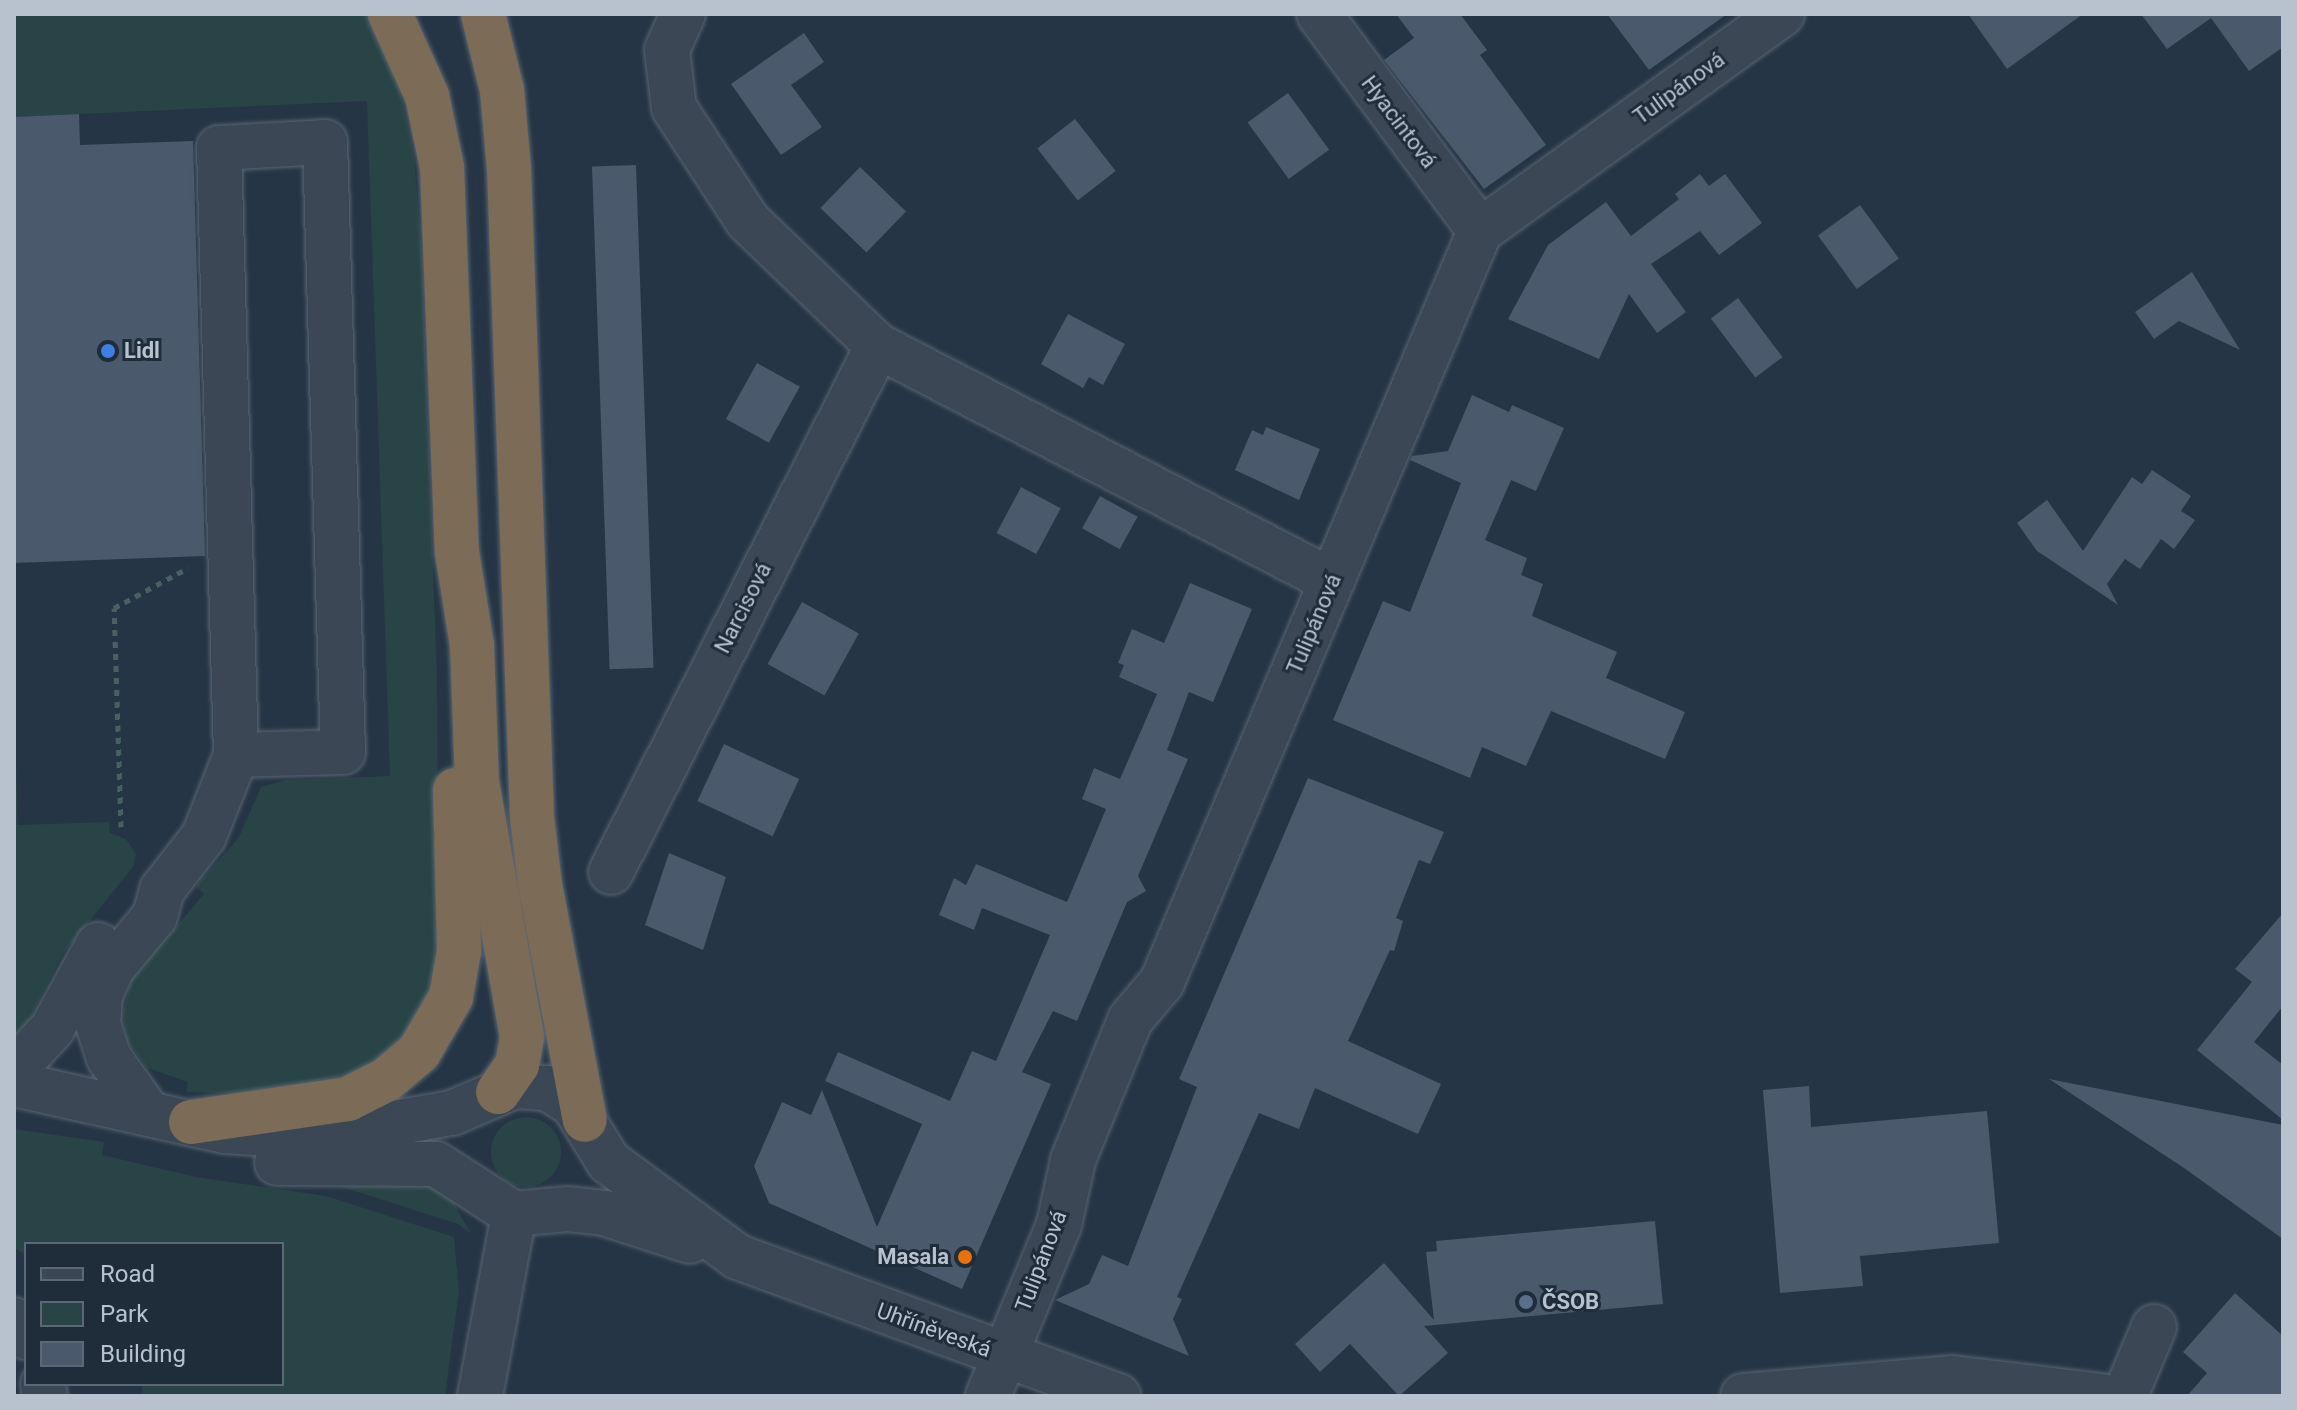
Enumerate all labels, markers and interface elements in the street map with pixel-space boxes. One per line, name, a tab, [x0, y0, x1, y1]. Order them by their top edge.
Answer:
street label: Tulipánová	[1628, 46, 1730, 130]
street label: Hyacintová	[1356, 71, 1442, 173]
place label: Lidl	[124, 338, 160, 364]
marker: Lidl	[99, 342, 117, 360]
street label: Narcisová	[709, 558, 777, 658]
street label: Tulipánová	[1281, 570, 1347, 678]
street label: Tulipánová	[1010, 1207, 1072, 1315]
legend	[24, 1242, 284, 1386]
place label: Masala	[877, 1244, 949, 1270]
marker: Masala	[956, 1248, 974, 1266]
text: Road	[100, 1260, 155, 1288]
place label: ČSOB	[1542, 1289, 1599, 1315]
marker: ČSOB	[1517, 1293, 1535, 1311]
street label: Uhříněveská	[873, 1297, 995, 1363]
text: Park	[100, 1300, 148, 1328]
text: Building	[100, 1340, 186, 1368]

